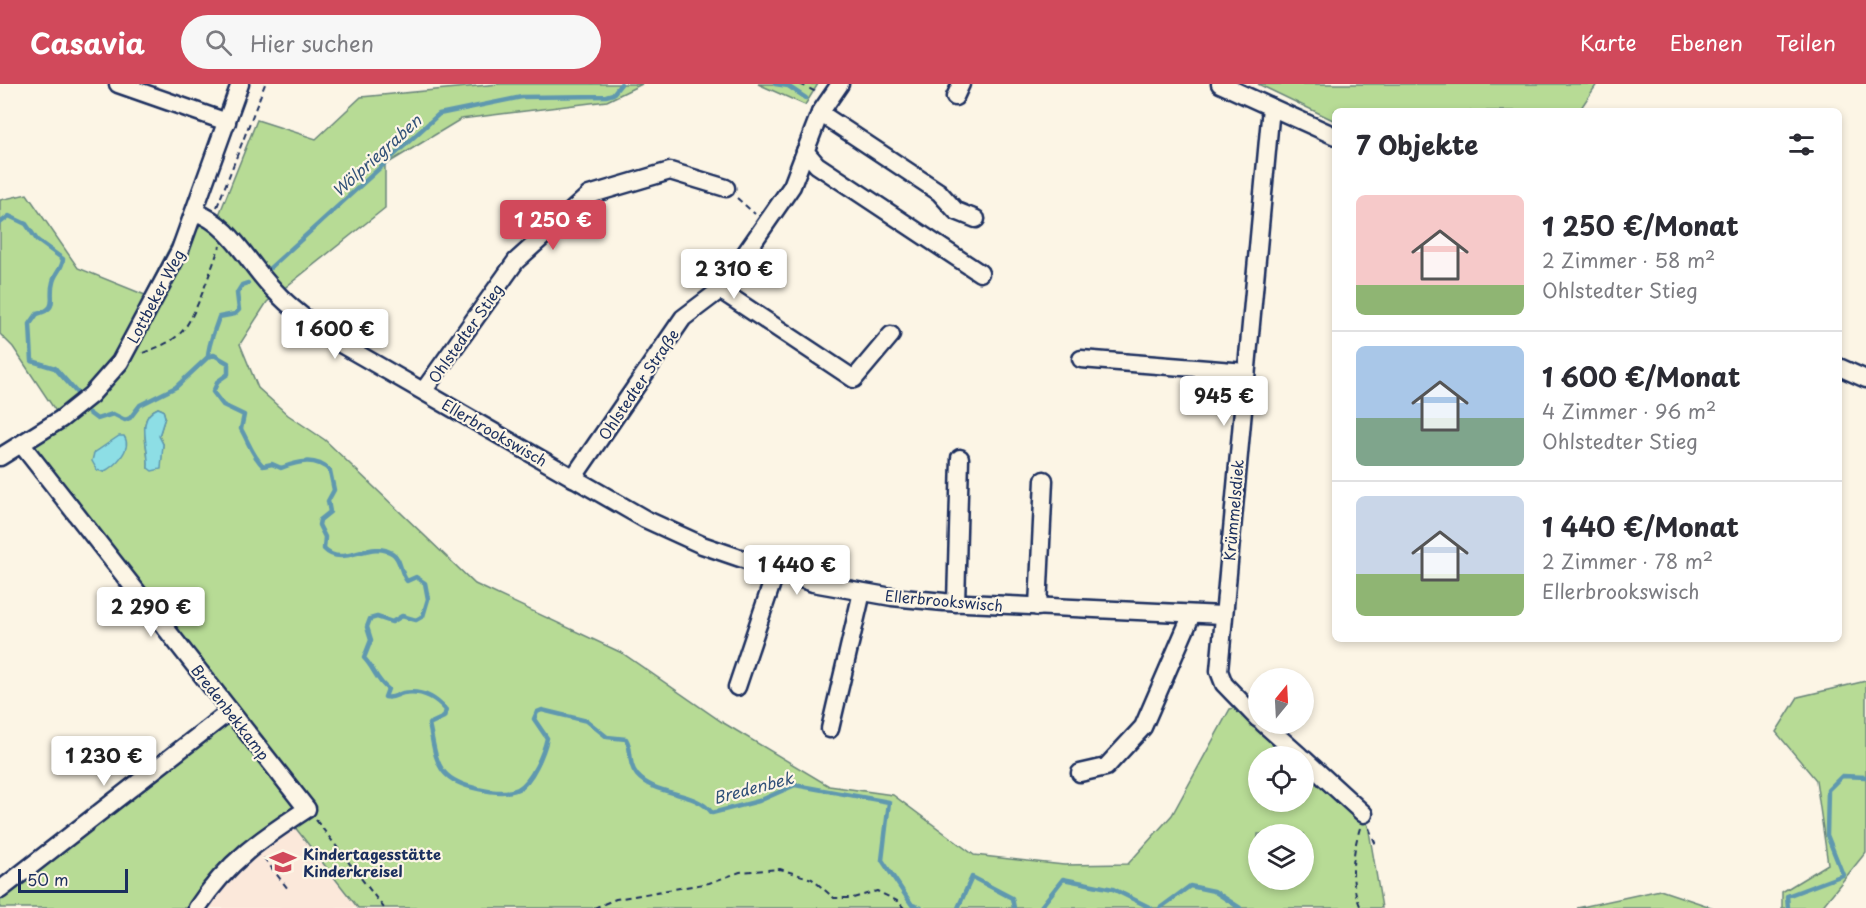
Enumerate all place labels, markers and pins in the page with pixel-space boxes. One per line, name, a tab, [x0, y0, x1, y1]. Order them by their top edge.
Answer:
pin: 1 250 €	[498, 200, 608, 251]
pin: 2 310 €	[679, 249, 789, 300]
pin: 1 600 €	[280, 309, 390, 360]
pin: 945 €	[1182, 376, 1266, 427]
pin: 1 440 €	[742, 545, 852, 596]
pin: 2 290 €	[96, 587, 206, 638]
pin: 1 230 €	[49, 736, 159, 787]
place label: Kindertagesstätte Kinderkreisel	[303, 842, 441, 882]
school or university icon: Kindertagesstätte Kinderkreisel	[268, 847, 298, 877]

